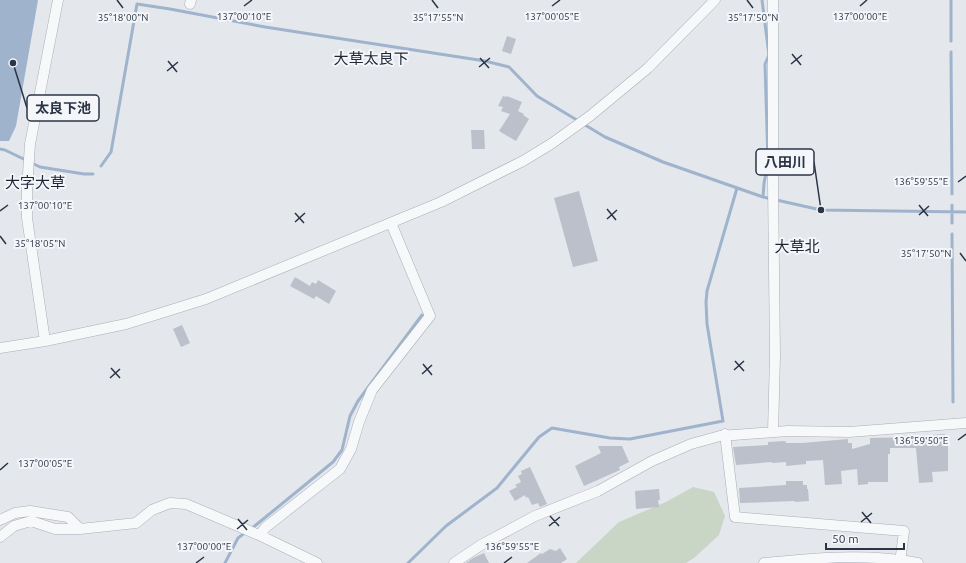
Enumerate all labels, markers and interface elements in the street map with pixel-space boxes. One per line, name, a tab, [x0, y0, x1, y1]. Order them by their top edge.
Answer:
text: 137°00'10"E	[217, 11, 272, 22]
text: 137°00'05"E	[525, 11, 580, 22]
text: 137°00'00"E	[833, 11, 888, 22]
text: 35°18'00"N	[98, 12, 148, 23]
text: 35°17'55"N	[413, 12, 463, 23]
text: 35°17'50"N	[728, 12, 778, 23]
district label: 大草太良下	[333, 50, 409, 67]
callout: 太良下池	[27, 95, 99, 121]
text: 太良下池	[35, 100, 91, 116]
callout: 八田川	[756, 149, 814, 175]
text: 八田川	[764, 154, 806, 170]
district label: 大字大草	[5, 174, 65, 191]
text: 136°59'55"E	[894, 176, 949, 187]
text: 137°00'10"E	[18, 200, 73, 211]
text: 35°18'05"N	[15, 238, 65, 249]
district label: 大草北	[774, 238, 820, 255]
text: 35°17'50"N	[901, 248, 951, 259]
text: 136°59'50"E	[894, 435, 949, 446]
text: 137°00'05"E	[18, 458, 73, 469]
scale bar	[826, 525, 904, 551]
text: 50 m	[832, 532, 859, 545]
text: 137°00'00"E	[177, 541, 232, 552]
text: 136°59'55"E	[485, 541, 540, 552]

